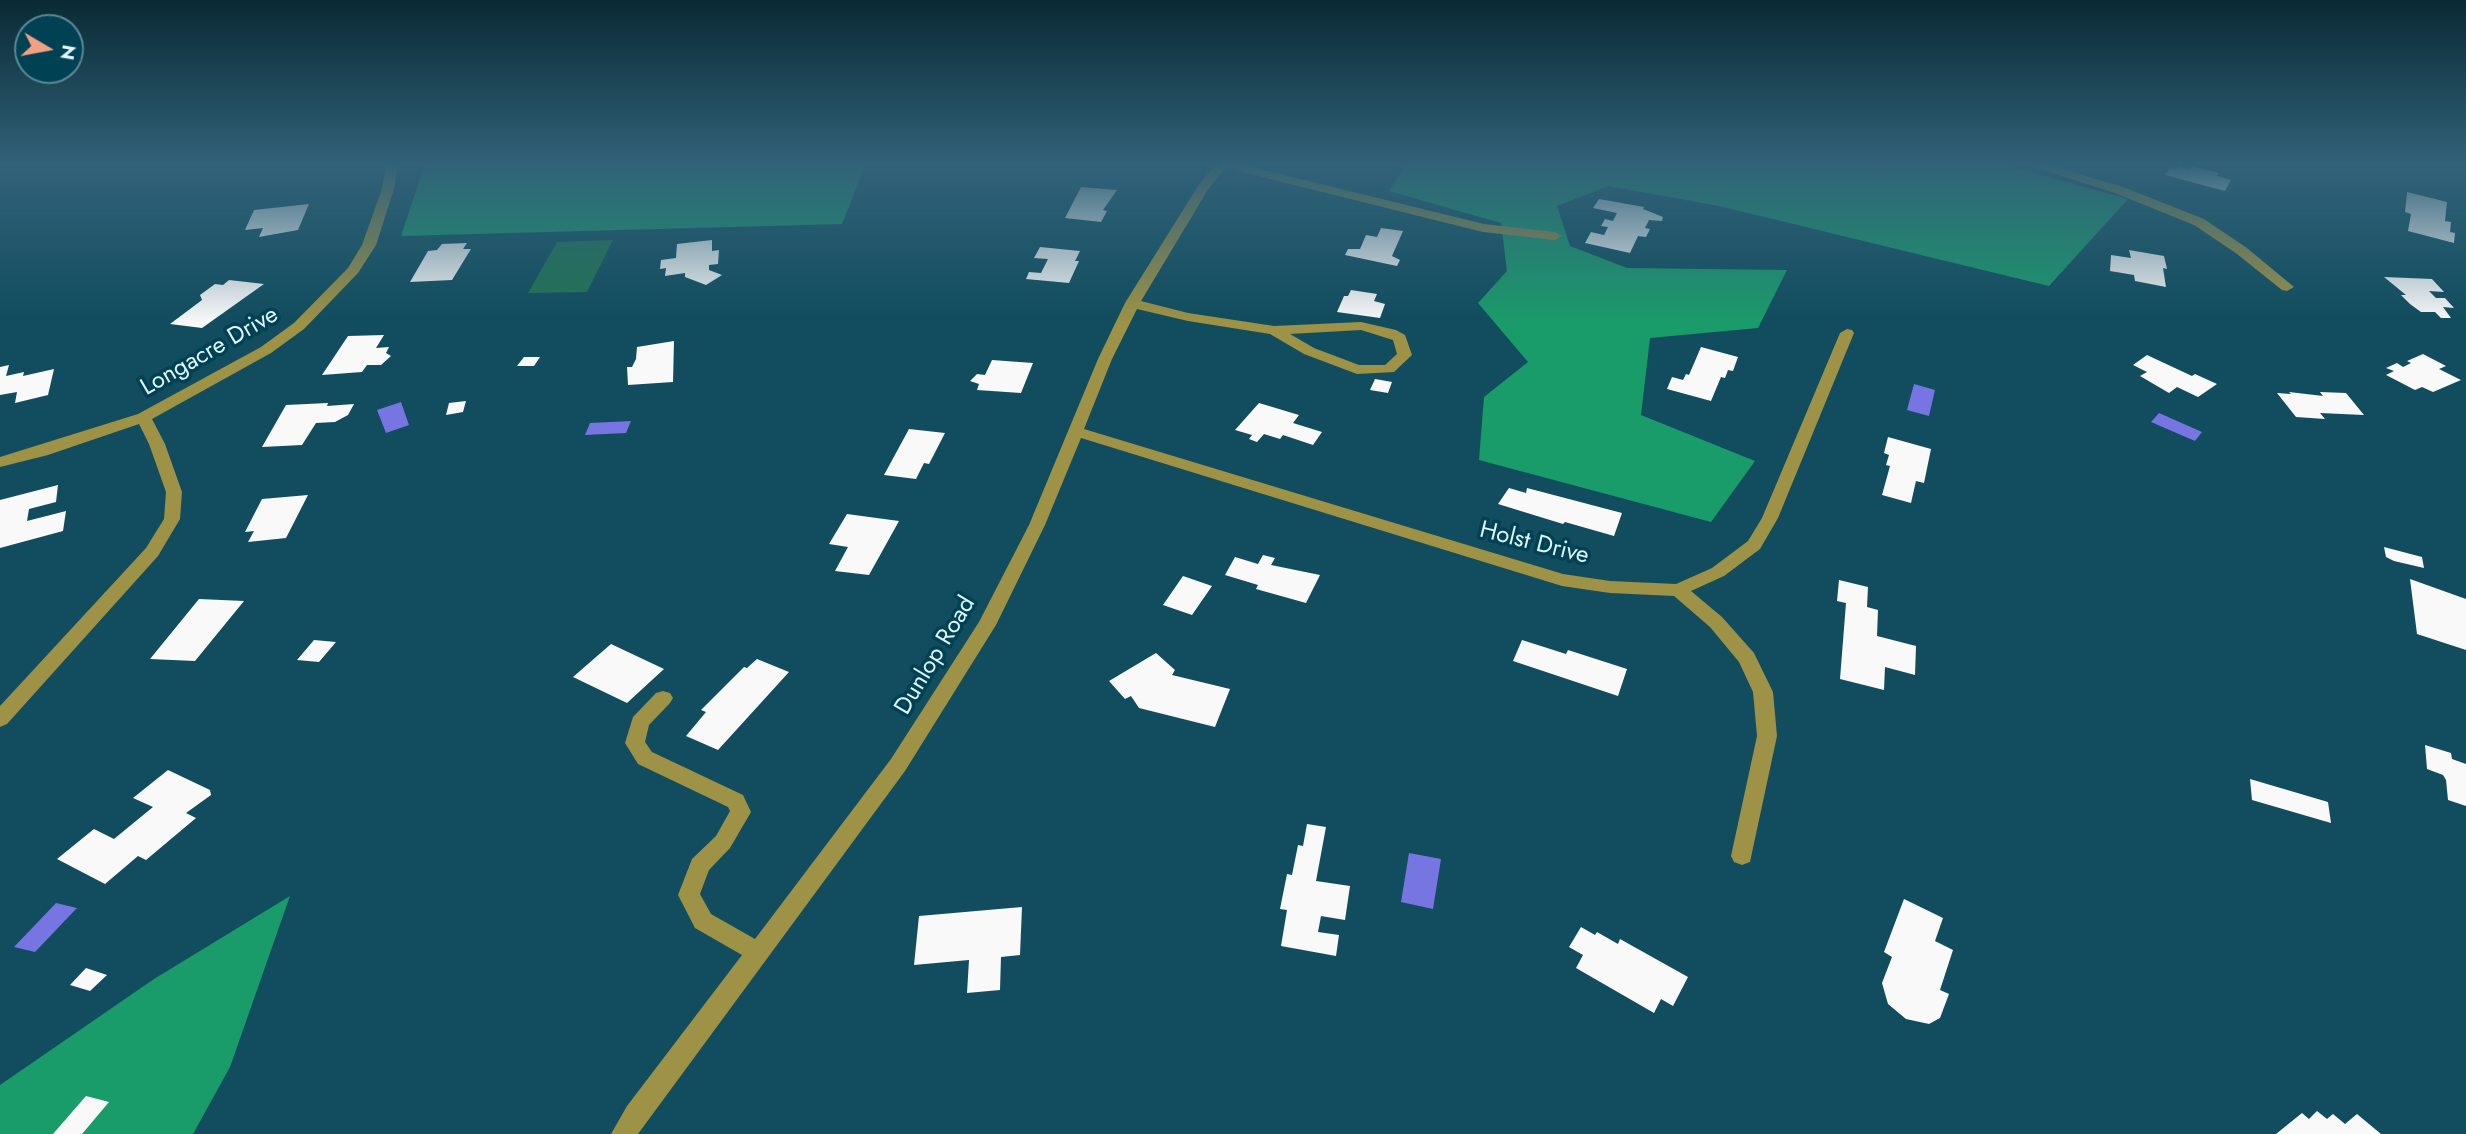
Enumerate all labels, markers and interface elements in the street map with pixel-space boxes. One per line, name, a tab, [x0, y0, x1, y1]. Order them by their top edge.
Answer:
north arrow	[14, 14, 84, 84]
text: N	[54, 43, 83, 62]
street label: Longacre Drive	[136, 301, 284, 403]
street label: Holst Drive	[1476, 517, 1592, 571]
street label: Dunlop Road	[889, 592, 983, 720]

